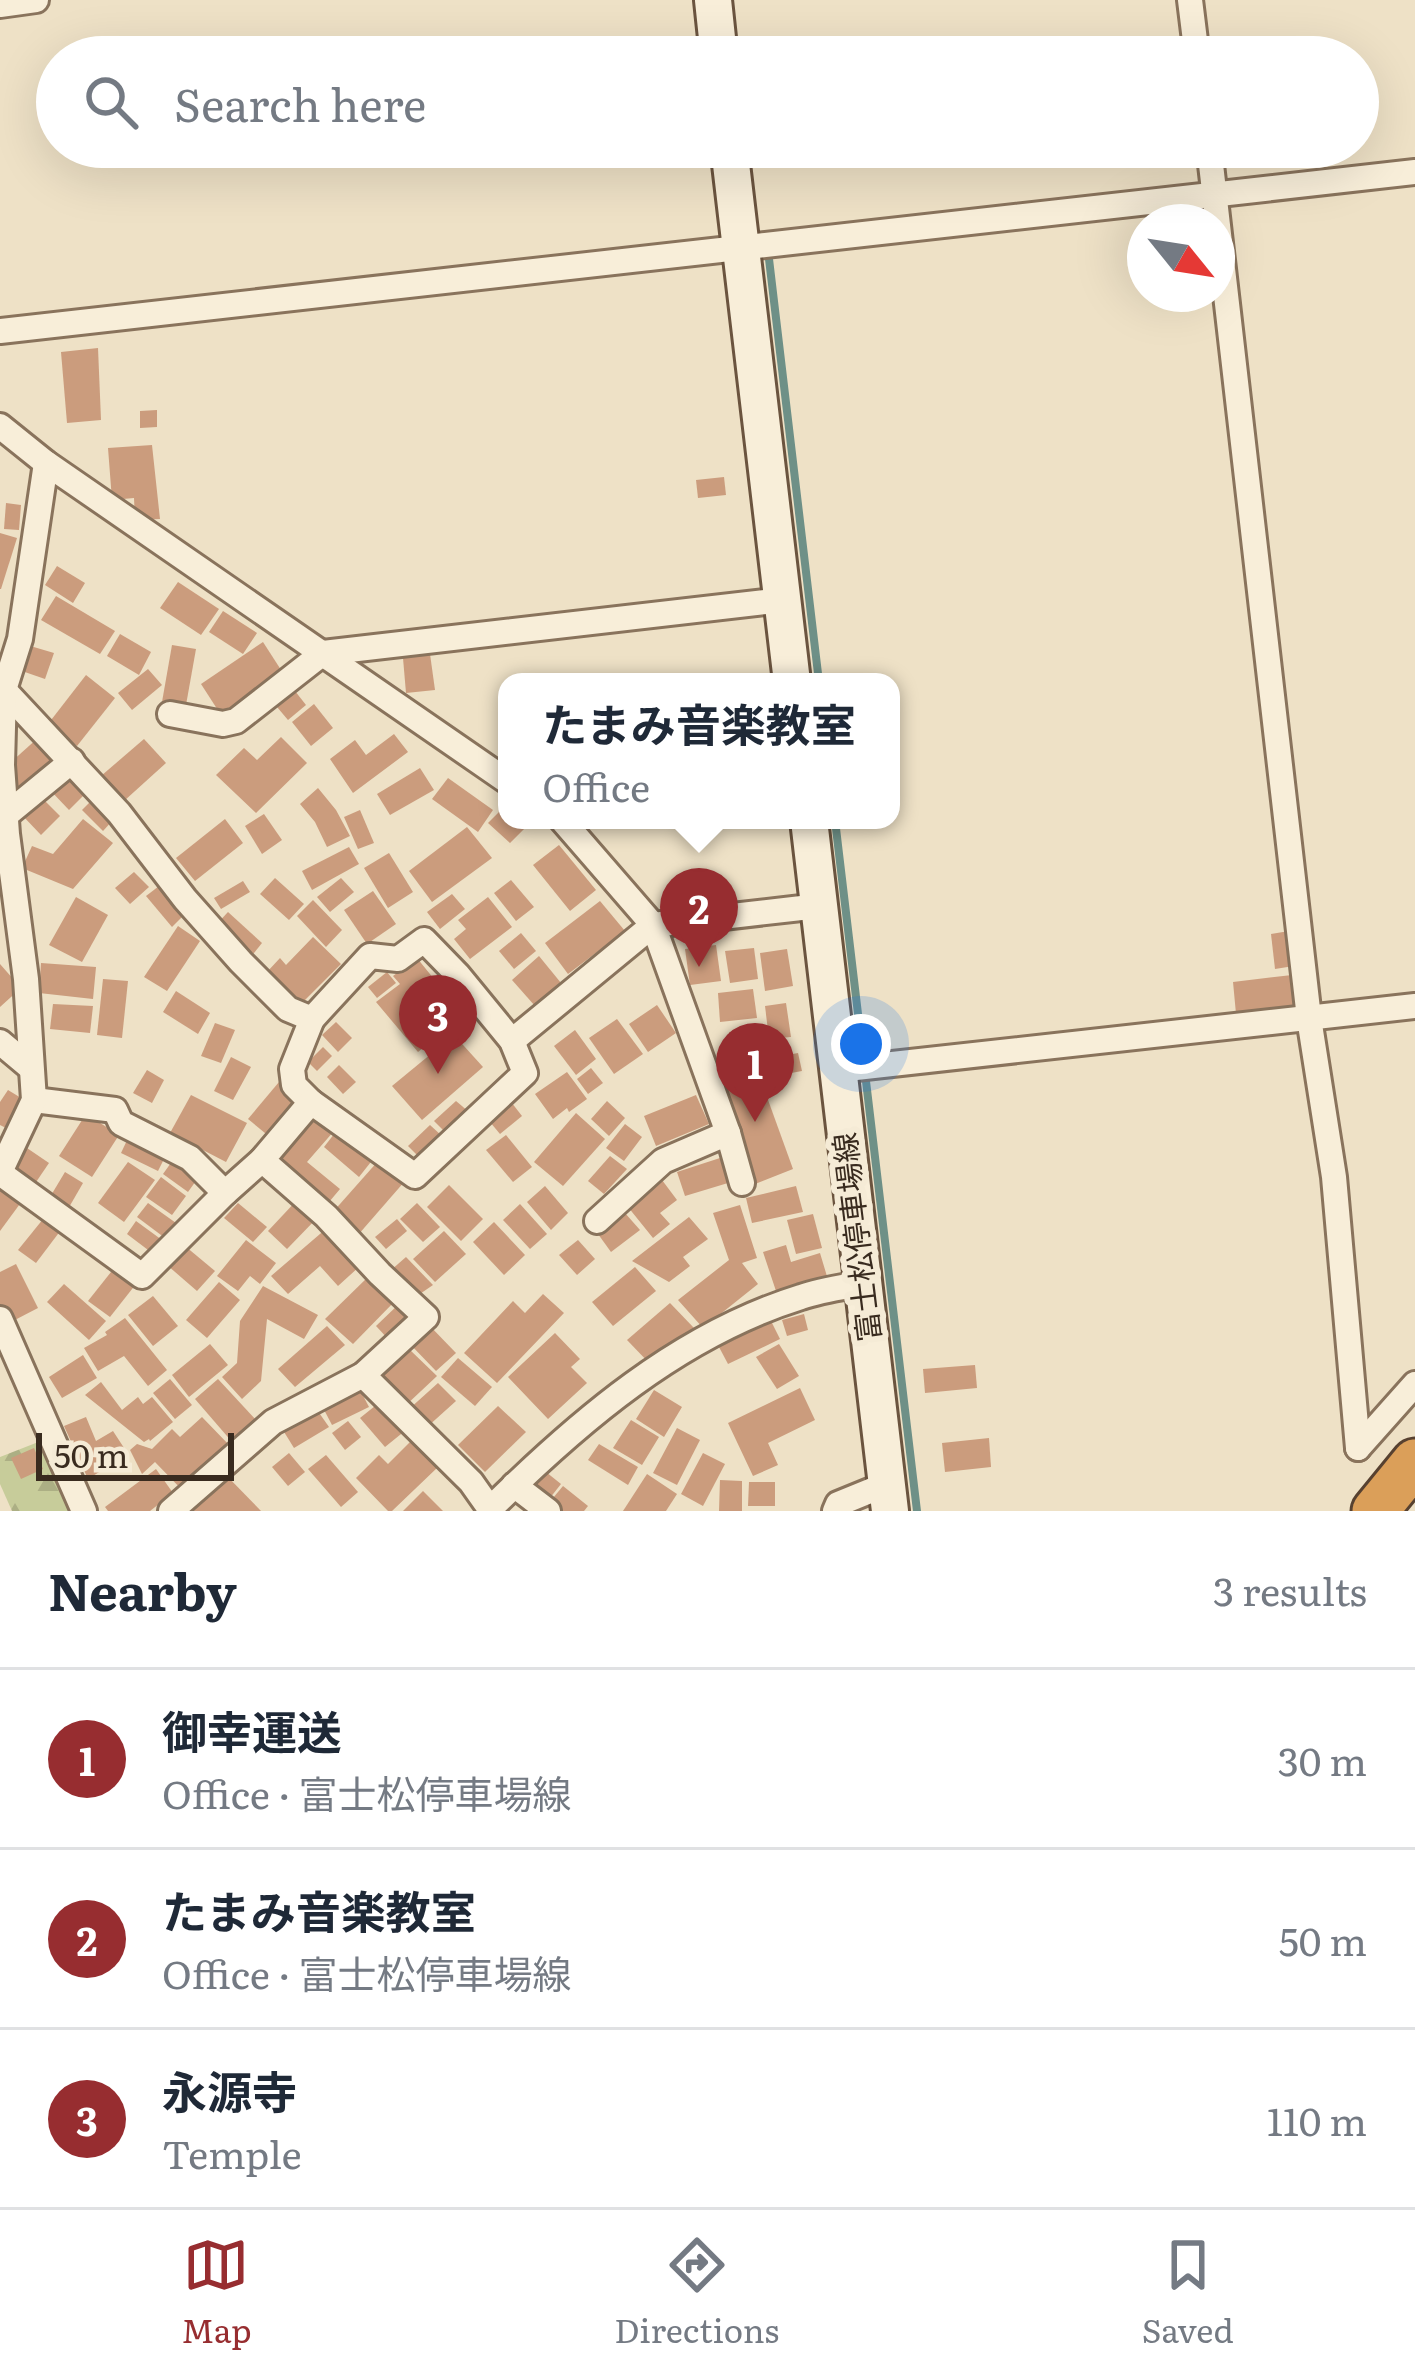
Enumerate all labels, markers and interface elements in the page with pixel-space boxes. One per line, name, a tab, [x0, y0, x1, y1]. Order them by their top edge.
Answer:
search box	[36, 36, 1379, 168]
icon: search	[78, 69, 144, 135]
text: Search here	[174, 69, 426, 136]
north arrow	[1127, 204, 1235, 312]
popup	[498, 673, 900, 829]
text: たまみ音楽教室	[542, 689, 856, 756]
text: Office	[542, 756, 650, 814]
pin: 2	[660, 868, 738, 967]
pin: 3	[399, 975, 477, 1074]
your location	[831, 1014, 891, 1074]
pin: 1	[716, 1023, 794, 1122]
street label: 富士松停車場線	[820, 1130, 890, 1344]
scale bar	[36, 1427, 234, 1480]
text: 50 m	[54, 1429, 128, 1478]
text: Nearby	[48, 1551, 237, 1627]
text: 3 results	[1213, 1560, 1367, 1618]
text: 御幸運送	[162, 1696, 342, 1763]
text: 1	[79, 1730, 95, 1788]
text: 30 m	[1278, 1730, 1367, 1788]
text: Office · 富士松停車場線	[162, 1763, 572, 1821]
text: たまみ音楽教室	[162, 1876, 476, 1943]
text: 2	[77, 1910, 97, 1968]
text: 50 m	[1279, 1910, 1367, 1968]
text: Office · 富士松停車場線	[162, 1943, 572, 2001]
text: 永源寺	[162, 2056, 297, 2123]
text: 3	[76, 2090, 98, 2148]
text: 110 m	[1267, 2090, 1367, 2148]
text: Temple	[162, 2123, 302, 2181]
tab: Map	[181, 2232, 252, 2353]
tab: Directions	[614, 2232, 779, 2353]
tab: Saved	[1142, 2232, 1234, 2353]

